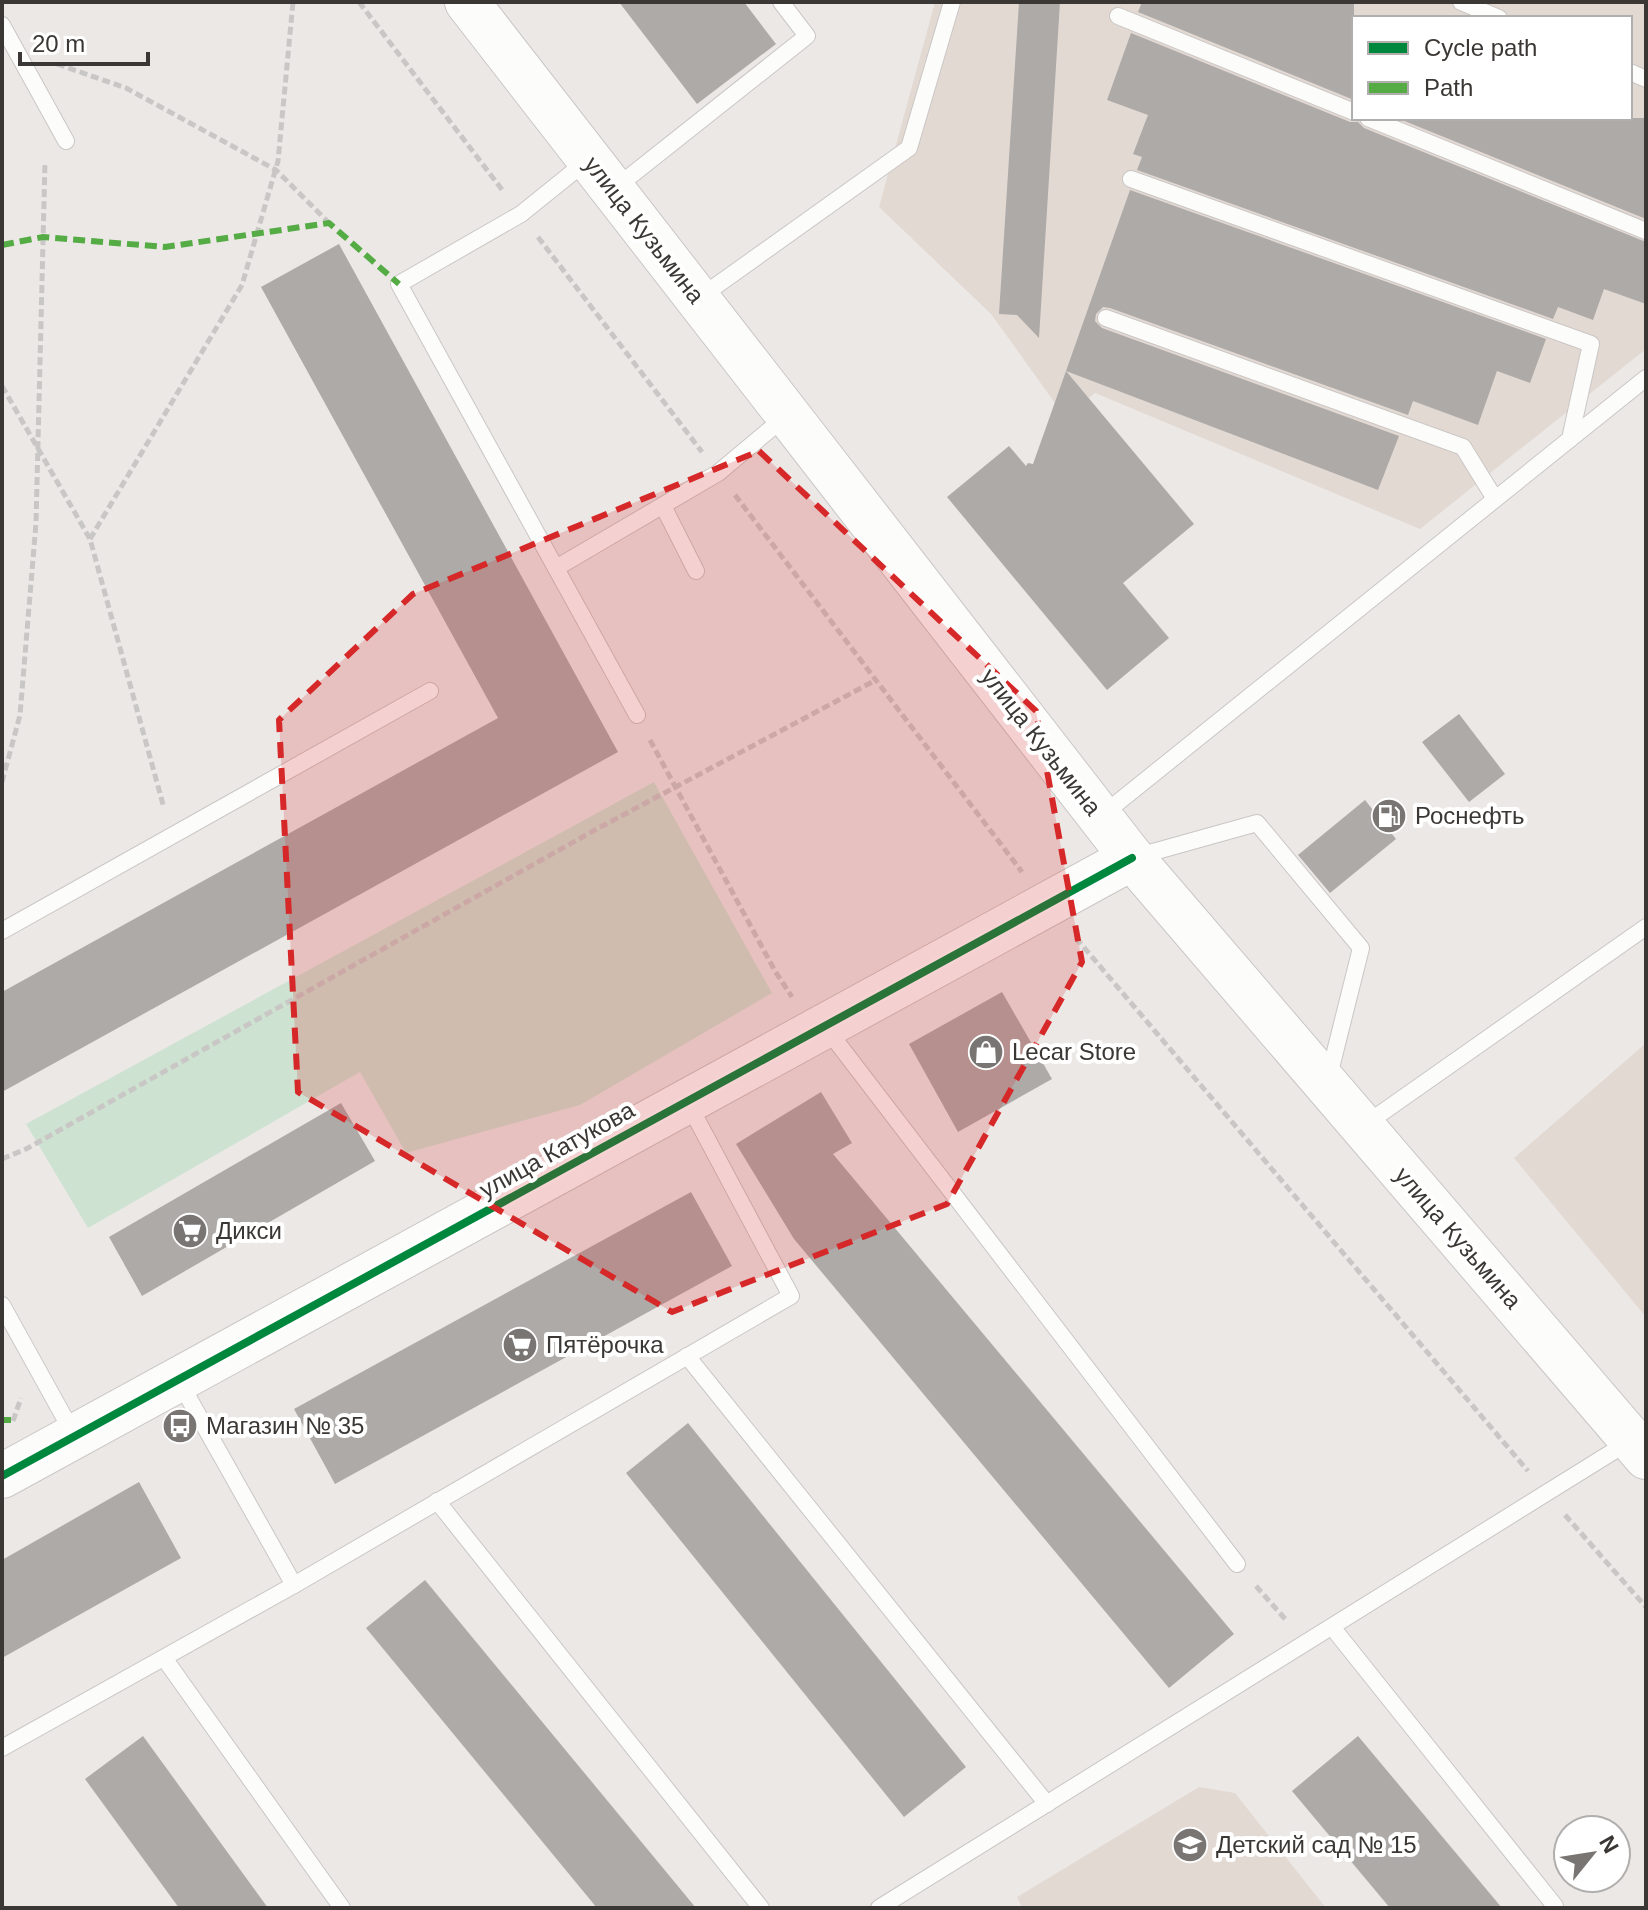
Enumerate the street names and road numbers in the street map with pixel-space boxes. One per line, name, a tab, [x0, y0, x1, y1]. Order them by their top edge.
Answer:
street label: улица Кузьмина	[579, 151, 710, 309]
street label: улица Кузьмина	[976, 663, 1107, 821]
street label: улица Катукова	[475, 1096, 639, 1203]
street label: улица Кузьмина	[1390, 1161, 1528, 1314]

